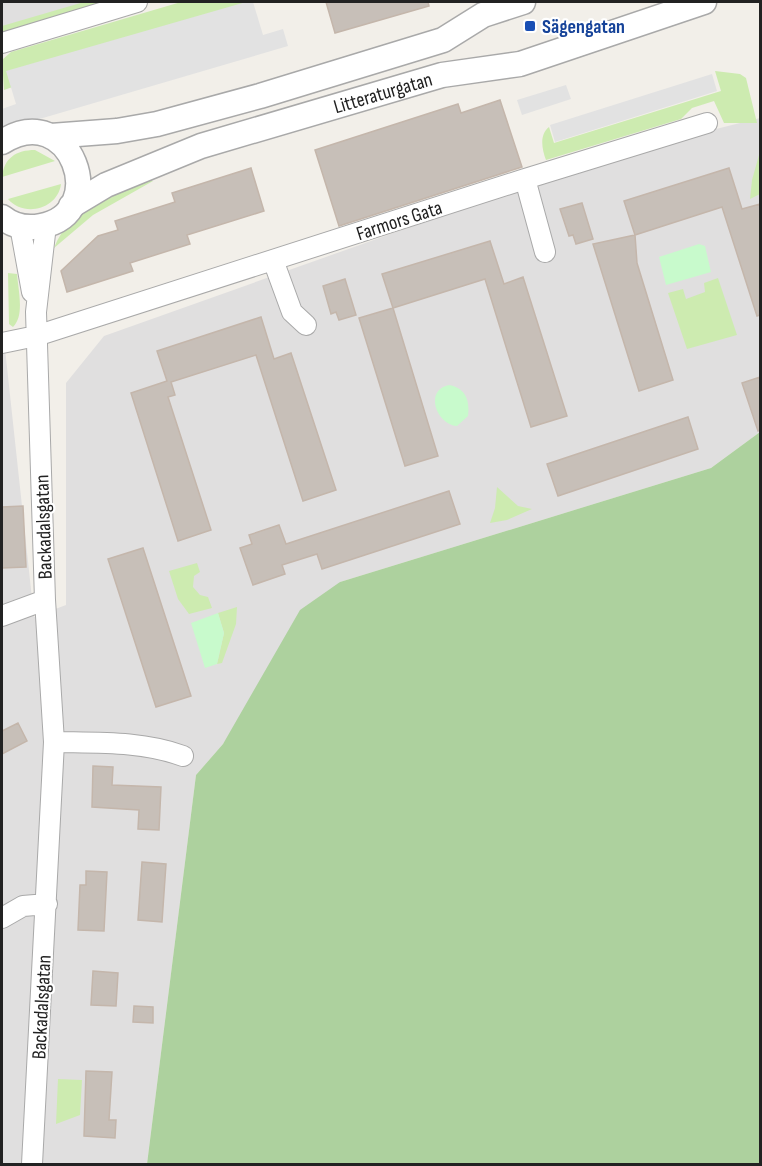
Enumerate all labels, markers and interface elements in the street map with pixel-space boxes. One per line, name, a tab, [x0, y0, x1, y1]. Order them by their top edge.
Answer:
place label: Sägengatan	[542, 15, 625, 39]
marker: Sägengatan	[523, 19, 537, 33]
street label: Litteraturgatan	[331, 68, 435, 119]
street label: Farmors Gata	[353, 196, 445, 246]
street label: Backadalsgatan	[30, 474, 58, 580]
street label: Backadalsgatan	[27, 954, 57, 1060]

